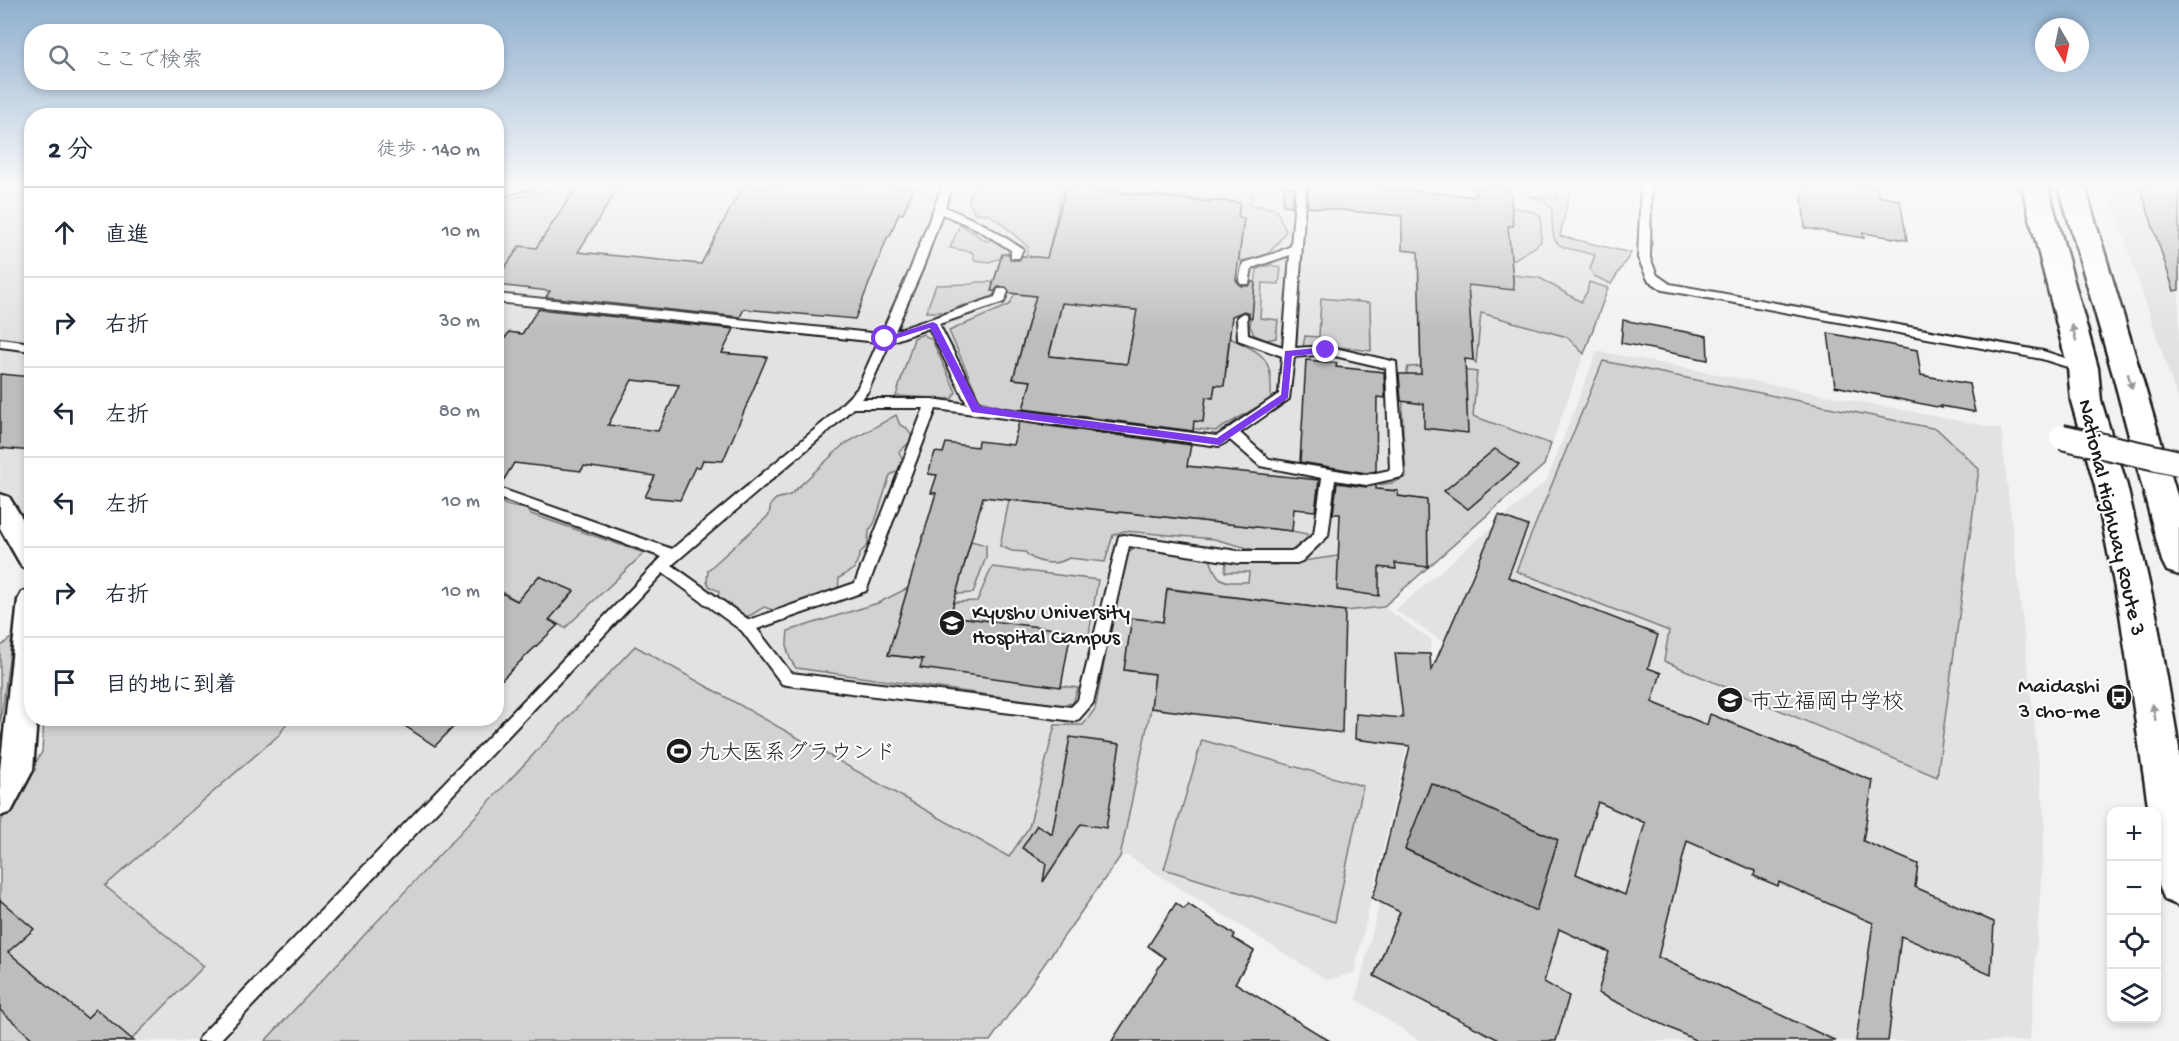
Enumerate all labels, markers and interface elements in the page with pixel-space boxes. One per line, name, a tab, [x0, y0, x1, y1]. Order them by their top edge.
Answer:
north arrow	[2035, 18, 2089, 72]
search box	[24, 24, 504, 90]
icon: search	[45, 41, 78, 74]
text: ここで検索	[93, 49, 203, 75]
text: 2 分	[48, 137, 93, 168]
text: 徒歩 · 140 m	[376, 140, 480, 163]
icon: ahead	[48, 216, 81, 249]
text: 10 m	[442, 221, 480, 244]
text: 直進	[105, 224, 149, 250]
icon: right	[48, 306, 81, 339]
text: 30 m	[439, 311, 480, 334]
text: 右折	[105, 314, 149, 340]
one-way arrow	[2069, 324, 2078, 342]
route start	[871, 325, 897, 351]
route end	[1312, 336, 1338, 362]
one-way arrow	[2125, 372, 2135, 390]
icon: left	[48, 396, 81, 429]
street label: National Highway Route 3	[2070, 397, 2150, 639]
text: 80 m	[439, 401, 480, 424]
text: 左折	[105, 404, 149, 430]
icon: left	[48, 486, 81, 519]
text: 10 m	[442, 491, 480, 514]
text: 左折	[105, 494, 149, 520]
icon: right	[48, 576, 81, 609]
text: 10 m	[442, 581, 480, 604]
text: 右折	[105, 584, 149, 610]
place label: Kyushu University Hospital Campus	[972, 601, 1130, 652]
school or university icon: Kyushu University Hospital Campus	[937, 608, 967, 638]
icon: arrive	[48, 666, 81, 699]
text: 目的地に到着	[105, 674, 237, 700]
place label: Maidashi 3 cho-me	[2018, 675, 2101, 726]
bus stop icon: Maidashi 3 cho-me	[2104, 682, 2134, 712]
school or university icon: 市立福岡中学校	[1715, 685, 1745, 715]
place label: 市立福岡中学校	[1750, 689, 1904, 717]
one-way arrow	[2150, 703, 2159, 722]
sports icon: 九大医系グラウンド	[664, 736, 694, 766]
place label: 九大医系グラウンド	[698, 741, 896, 768]
map controls	[2107, 807, 2161, 1023]
button: +	[2107, 807, 2161, 861]
button: −	[2107, 861, 2161, 915]
button: locate	[2107, 915, 2161, 969]
button: layers	[2107, 969, 2161, 1023]

